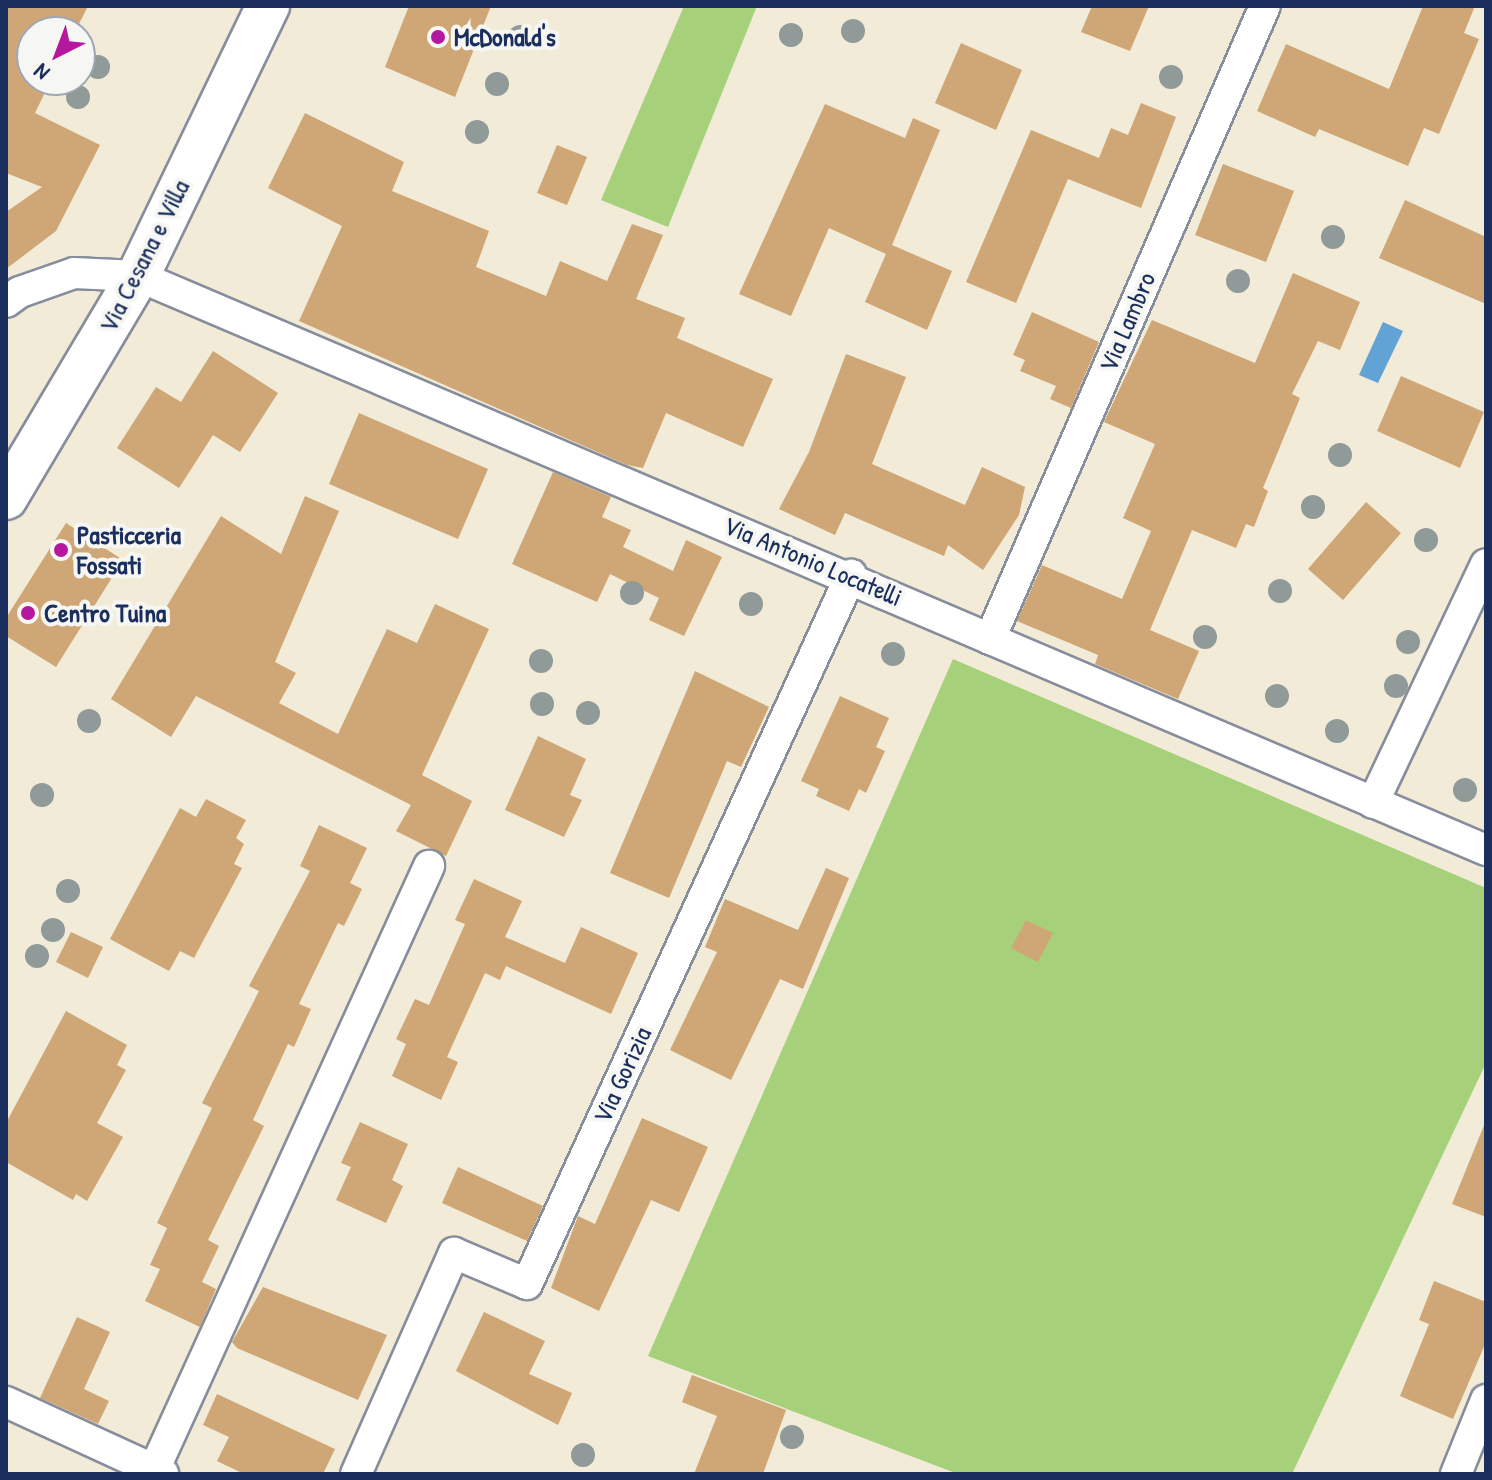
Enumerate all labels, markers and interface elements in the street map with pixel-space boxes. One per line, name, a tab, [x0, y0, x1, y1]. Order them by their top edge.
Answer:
north arrow	[16, 16, 96, 96]
place label: McDonald's	[454, 21, 556, 53]
marker: McDonald's	[429, 28, 447, 46]
text: N	[27, 57, 56, 87]
street label: Via Cesana e Villa	[92, 174, 196, 338]
street label: Via Lambro	[1092, 267, 1162, 377]
street label: Via Antonio Locatelli	[719, 509, 907, 613]
place label: Pasticceria Fossati	[77, 519, 181, 580]
marker: Pasticceria Fossati	[52, 541, 70, 559]
place label: Centro Tuina	[44, 597, 166, 629]
marker: Centro Tuina	[19, 604, 37, 622]
street label: Via Gorizia	[586, 1022, 658, 1128]

